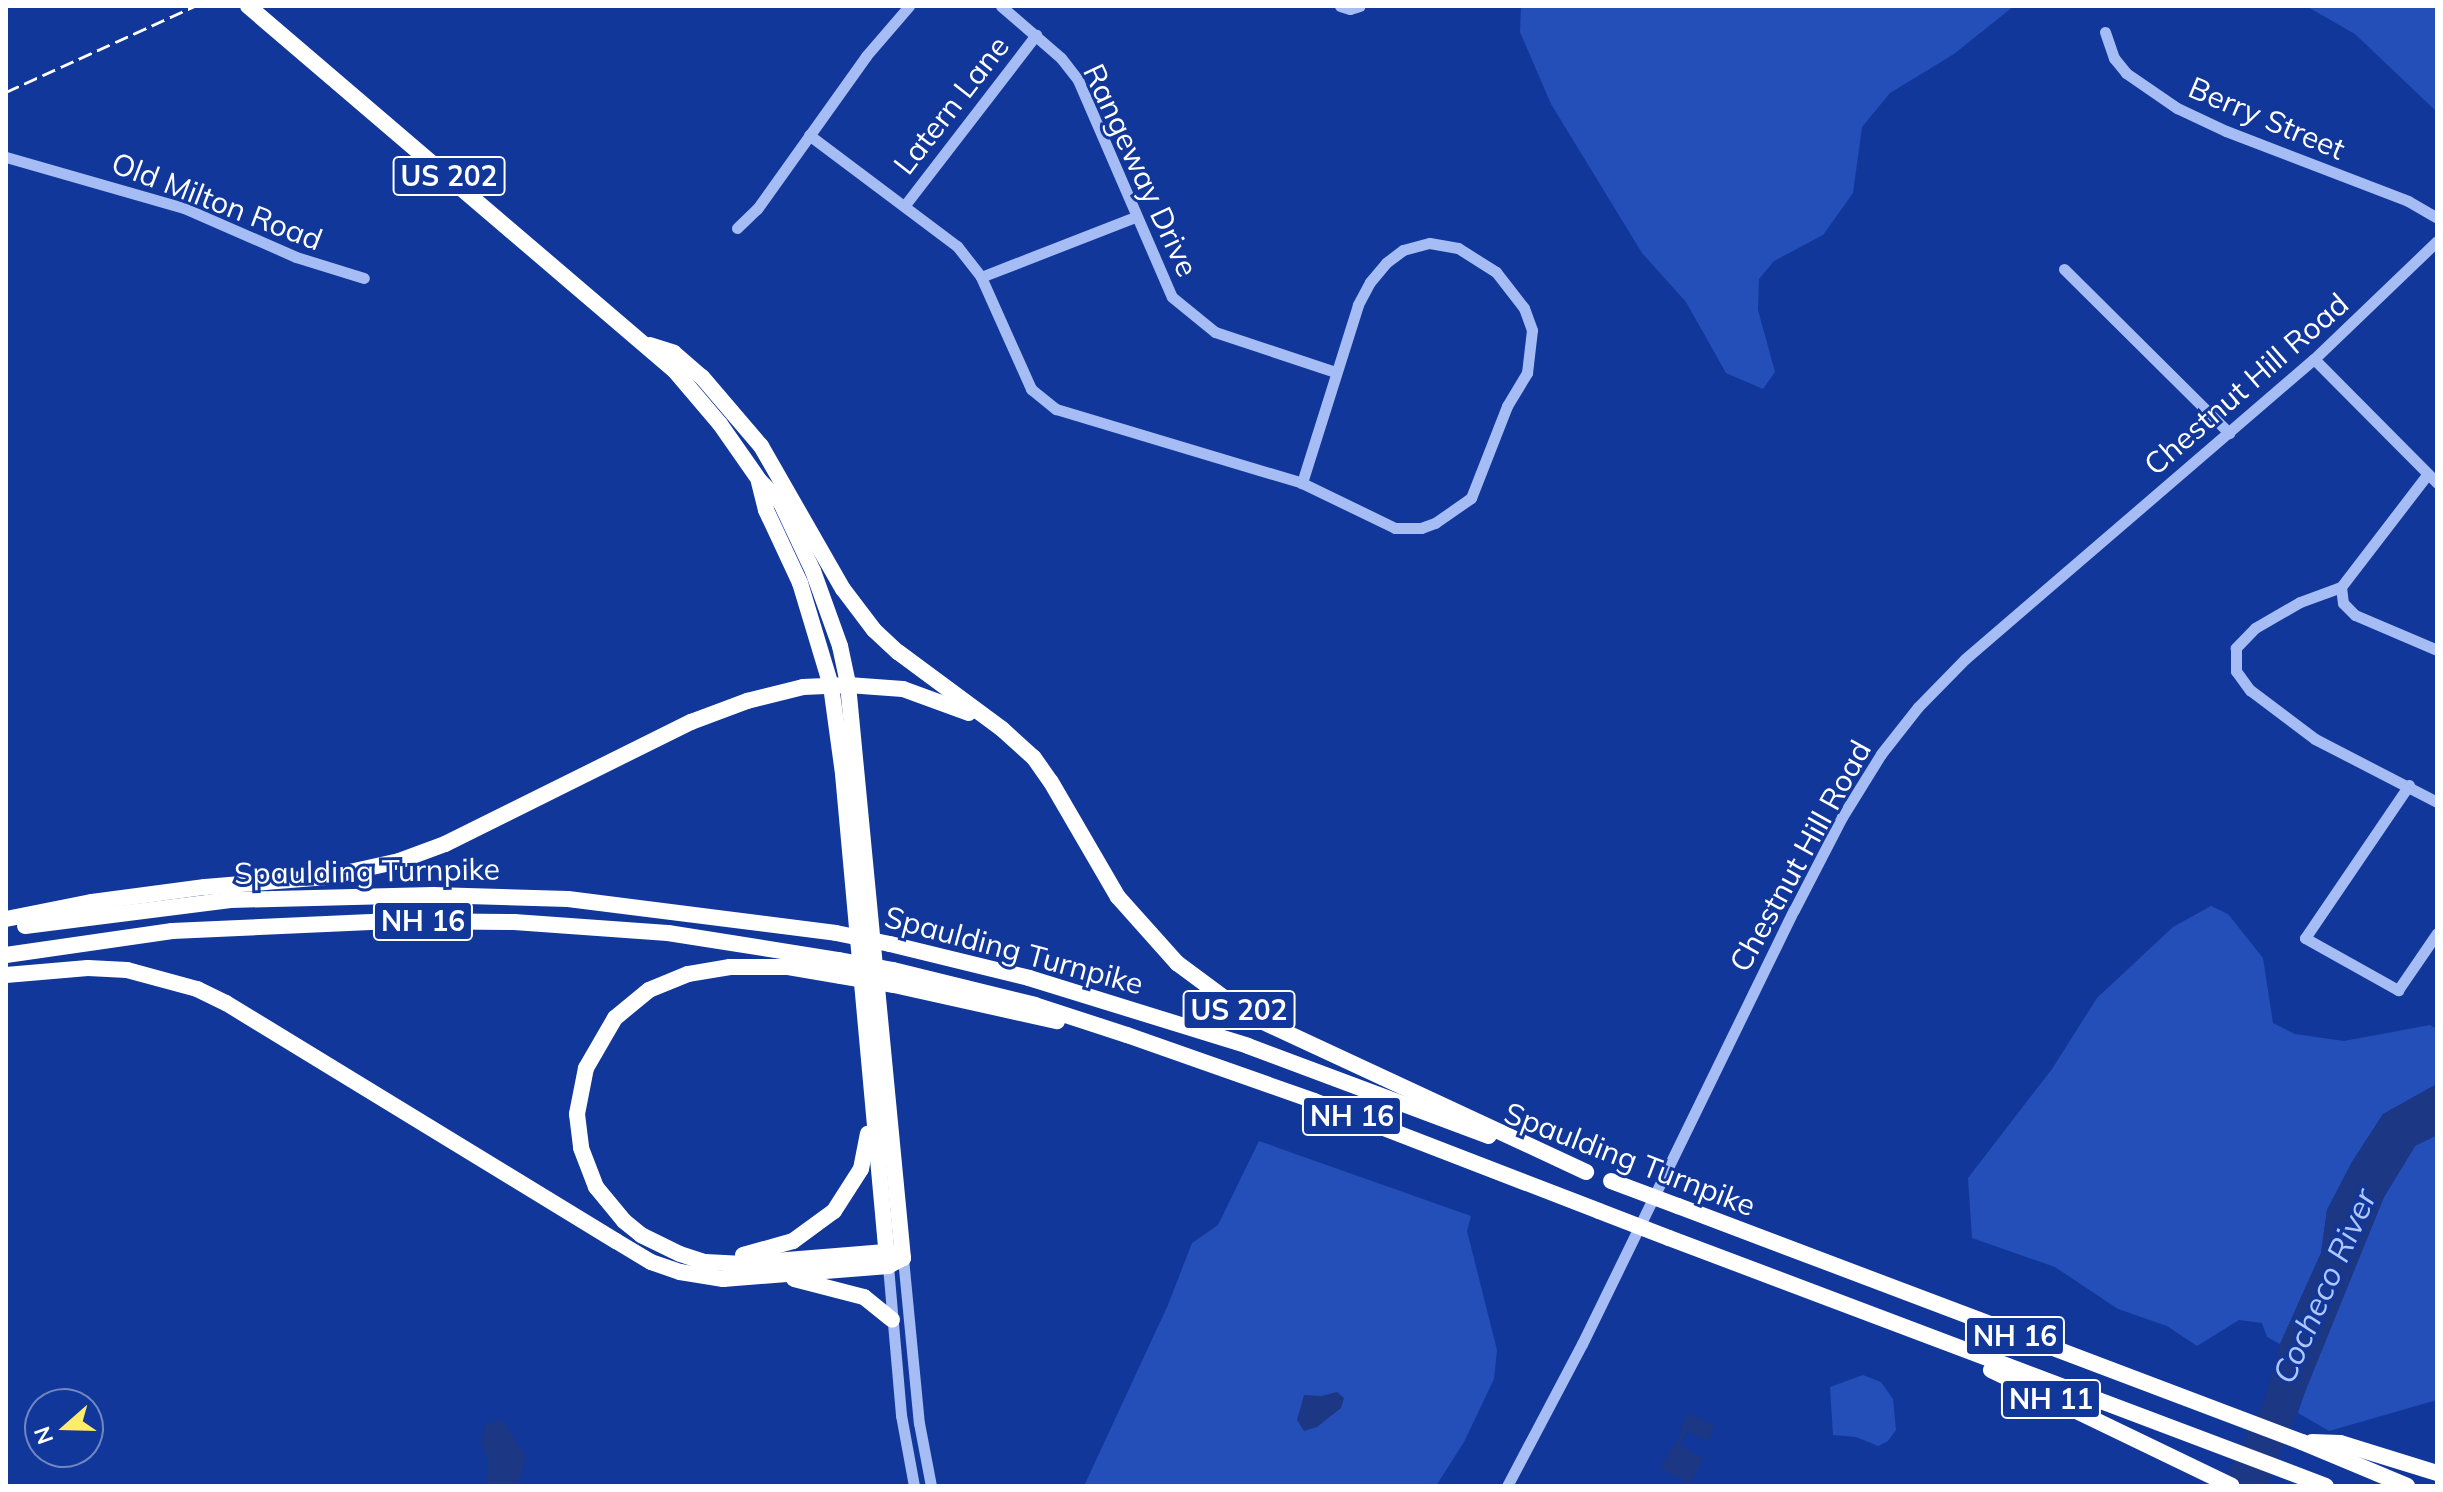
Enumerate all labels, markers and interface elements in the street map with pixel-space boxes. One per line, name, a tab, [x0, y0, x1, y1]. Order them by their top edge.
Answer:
street label: Latern Lane	[886, 29, 1016, 181]
street label: Rangeway Drive	[1076, 58, 1206, 282]
street label: Berry Street	[2184, 69, 2350, 167]
street label: Old Milton Road	[107, 144, 327, 258]
road number: US 202	[391, 152, 507, 200]
street label: Chestnut Hill Road	[2137, 286, 2355, 482]
street label: Chestnut Hill Road	[1722, 734, 1878, 978]
street label: Spaulding Turnpike	[234, 851, 500, 891]
road number: NH 16	[371, 897, 475, 945]
street label: Spaulding Turnpike	[881, 898, 1147, 1002]
road number: US 202	[1181, 986, 1297, 1034]
road number: NH 16	[1300, 1092, 1404, 1140]
street label: Spaulding Turnpike	[1499, 1095, 1761, 1223]
water label: Cocheco River	[2264, 1183, 2384, 1389]
road number: NH 16	[1963, 1312, 2067, 1360]
road number: NH 11	[1999, 1375, 2103, 1423]
north arrow	[24, 1388, 104, 1468]
text: N	[27, 1423, 59, 1448]

